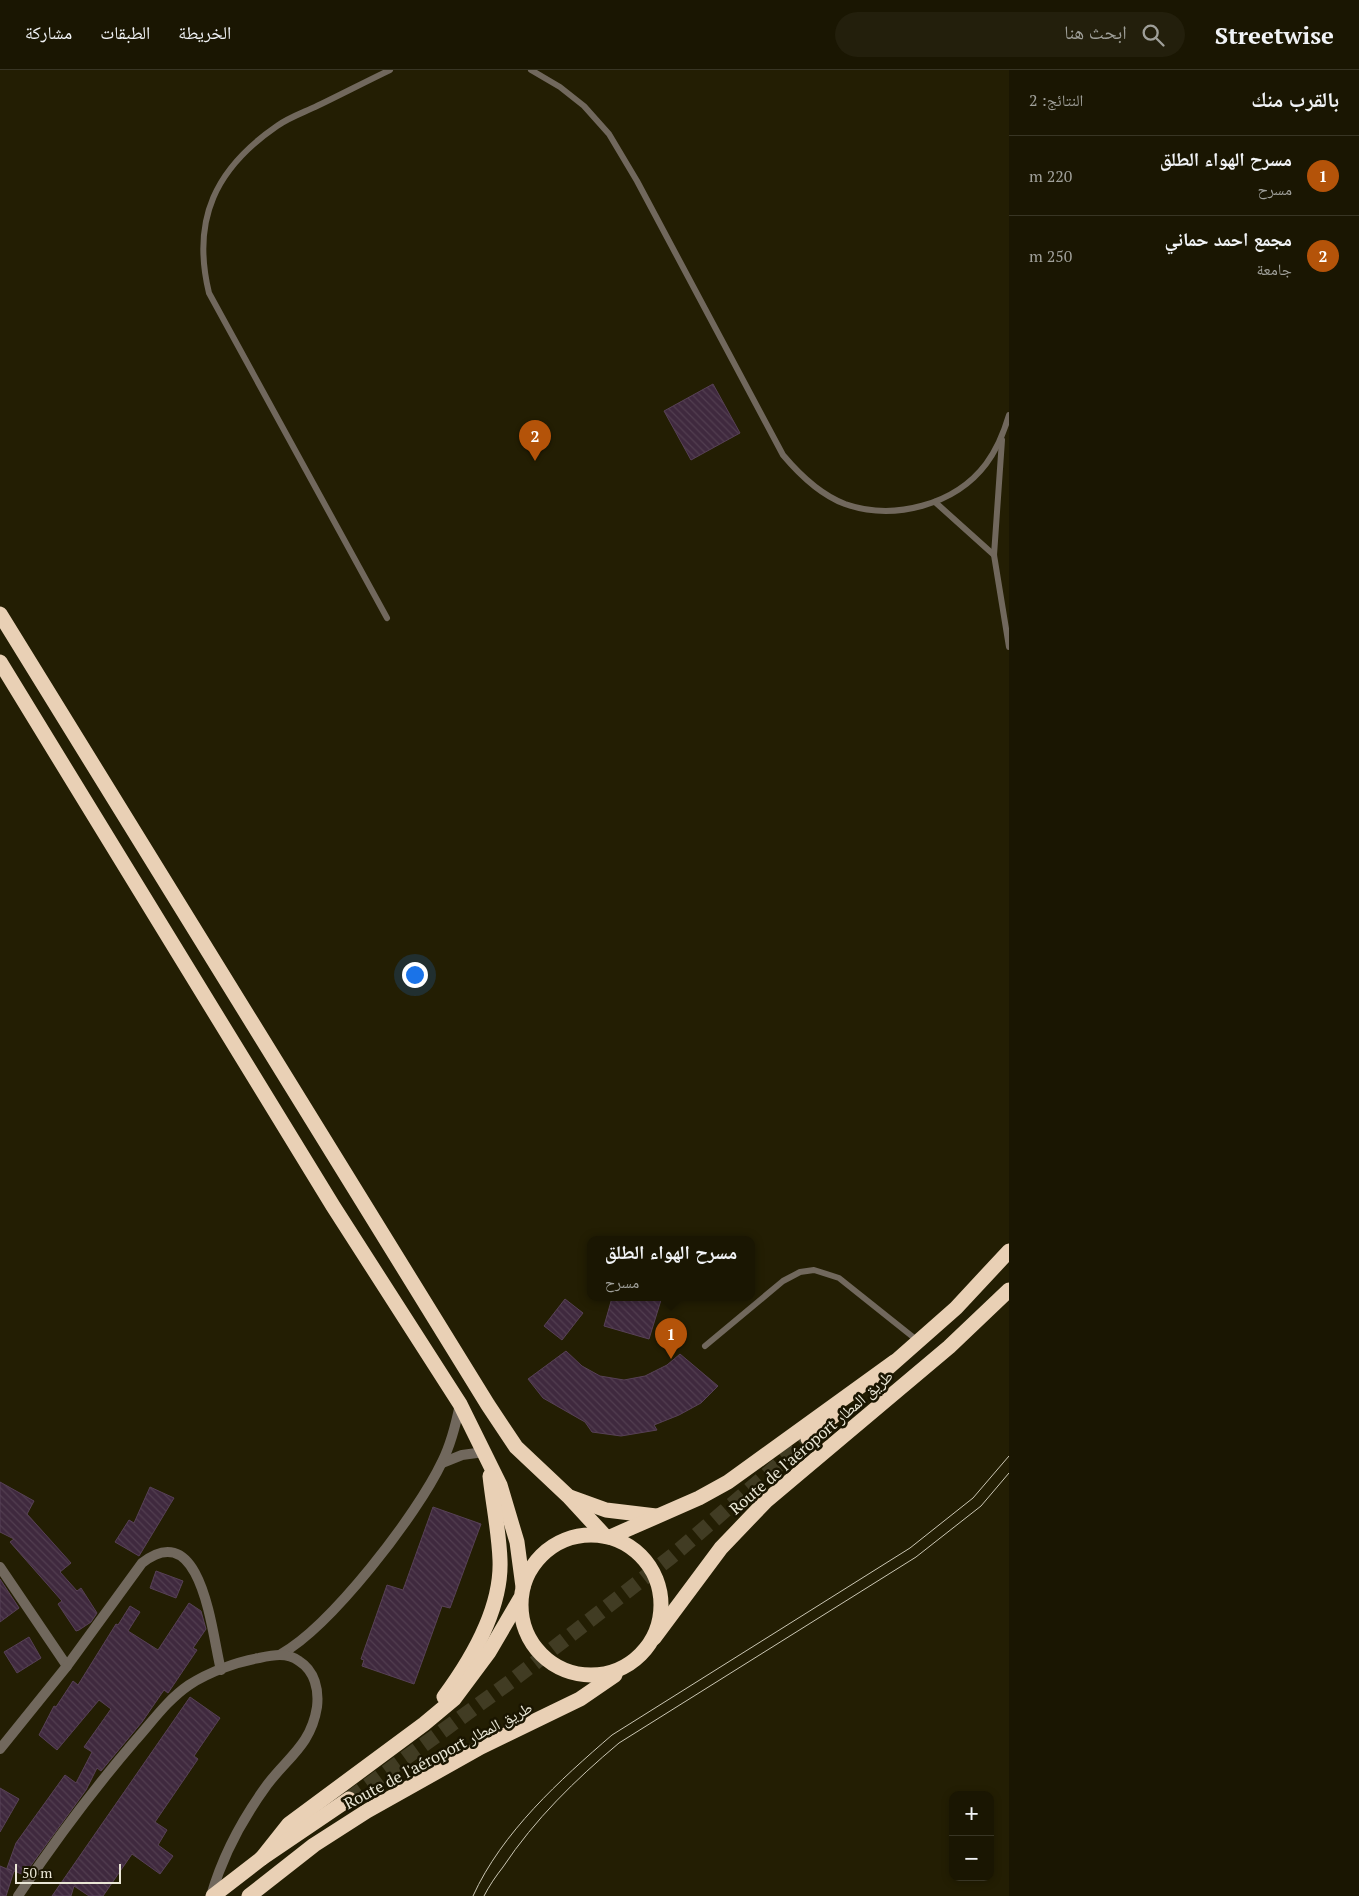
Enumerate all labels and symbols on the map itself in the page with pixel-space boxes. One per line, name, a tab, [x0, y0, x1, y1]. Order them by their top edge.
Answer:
pin: 2	[519, 420, 551, 461]
your location	[402, 962, 428, 988]
pin: 1	[655, 1318, 687, 1359]
street label: Route de l'aéroport طريق المطار	[724, 1365, 898, 1519]
street label: Route de l'aéroport طريق المطار	[340, 1696, 536, 1814]
scale bar	[15, 1861, 121, 1884]

